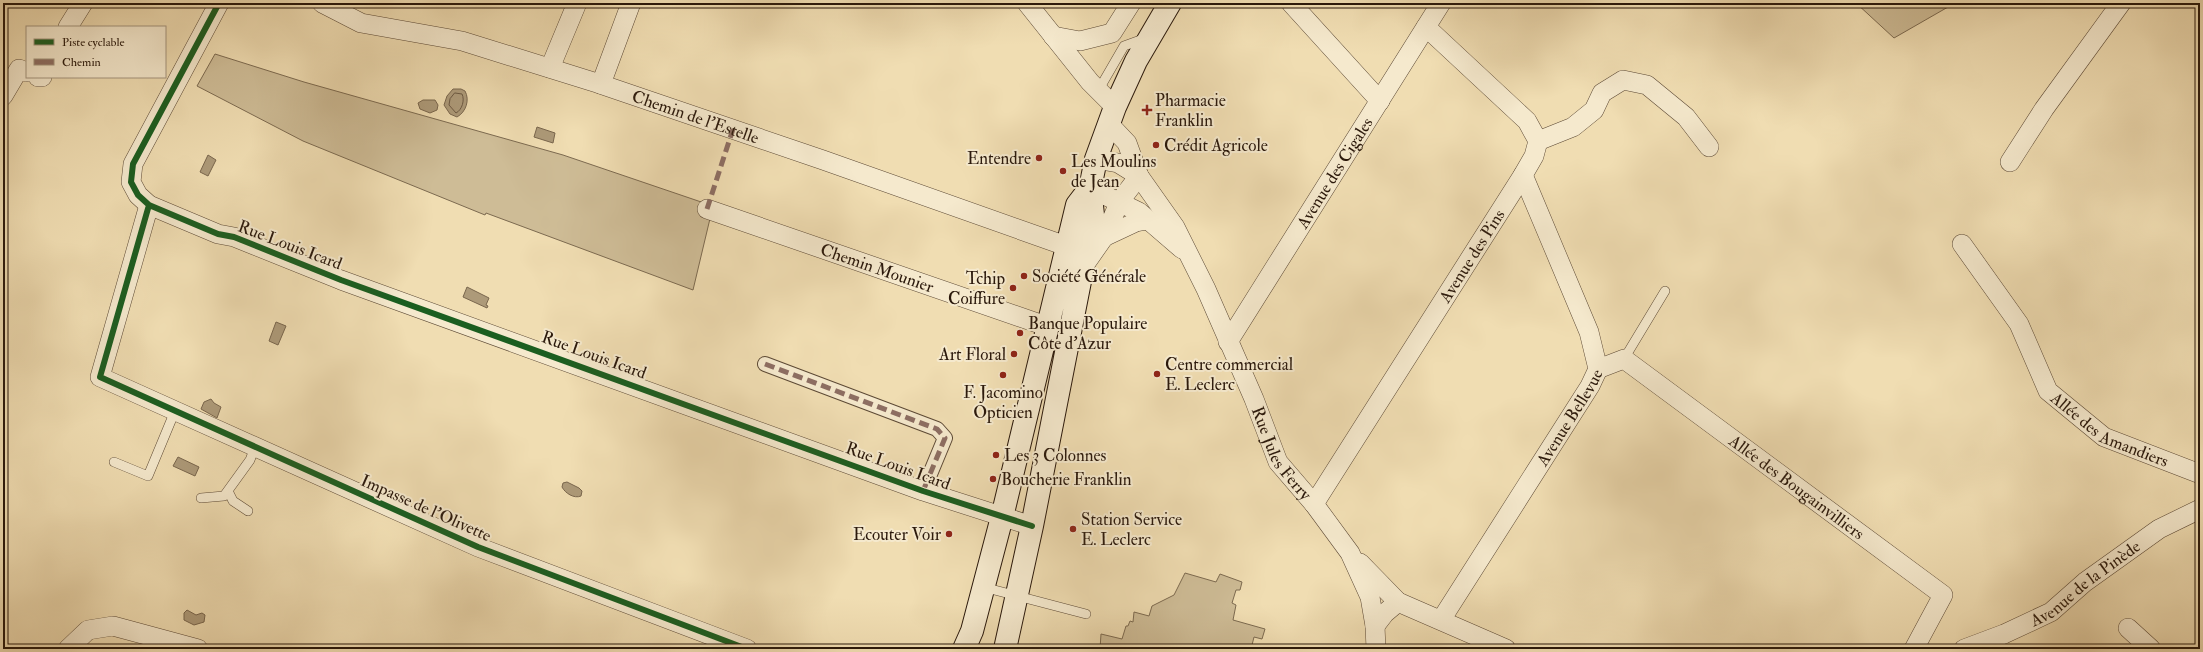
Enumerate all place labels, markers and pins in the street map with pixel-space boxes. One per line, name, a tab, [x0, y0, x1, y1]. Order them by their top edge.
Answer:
place label: Pharmacie Franklin	[1155, 90, 1226, 131]
marker: Pharmacie Franklin	[1142, 105, 1152, 115]
place label: Crédit Agricole	[1164, 135, 1268, 156]
marker: Crédit Agricole	[1151, 140, 1161, 150]
place label: Entendre	[967, 148, 1031, 169]
place label: Les Moulins de Jean	[1071, 151, 1157, 193]
marker: Entendre	[1034, 153, 1044, 163]
marker: Les Moulins de Jean	[1058, 166, 1068, 176]
place label: Société Générale	[1032, 266, 1146, 287]
place label: Tchip Coiffure	[948, 268, 1005, 309]
marker: Société Générale	[1019, 271, 1029, 281]
marker: Tchip Coiffure	[1008, 283, 1018, 293]
place label: Banque Populaire Côte d'Azur	[1028, 313, 1147, 354]
marker: Banque Populaire Côte d'Azur	[1015, 328, 1025, 338]
place label: Art Floral	[938, 344, 1007, 365]
marker: Art Floral	[1009, 349, 1019, 359]
place label: Centre commercial E. Leclerc	[1165, 354, 1294, 395]
marker: Centre commercial E. Leclerc	[1152, 369, 1162, 379]
marker: F. Jacomino Opticien	[998, 370, 1008, 380]
place label: F. Jacomino Opticien	[963, 382, 1043, 424]
place label: Les 3 Colonnes	[1004, 445, 1107, 466]
marker: Les 3 Colonnes	[991, 450, 1001, 460]
place label: Boucherie Franklin	[1001, 469, 1132, 490]
marker: Boucherie Franklin	[988, 474, 998, 484]
place label: Station Service E. Leclerc	[1081, 509, 1182, 550]
place label: Ecouter Voir	[853, 524, 942, 545]
marker: Station Service E. Leclerc	[1068, 524, 1078, 534]
marker: Ecouter Voir	[944, 529, 954, 539]

